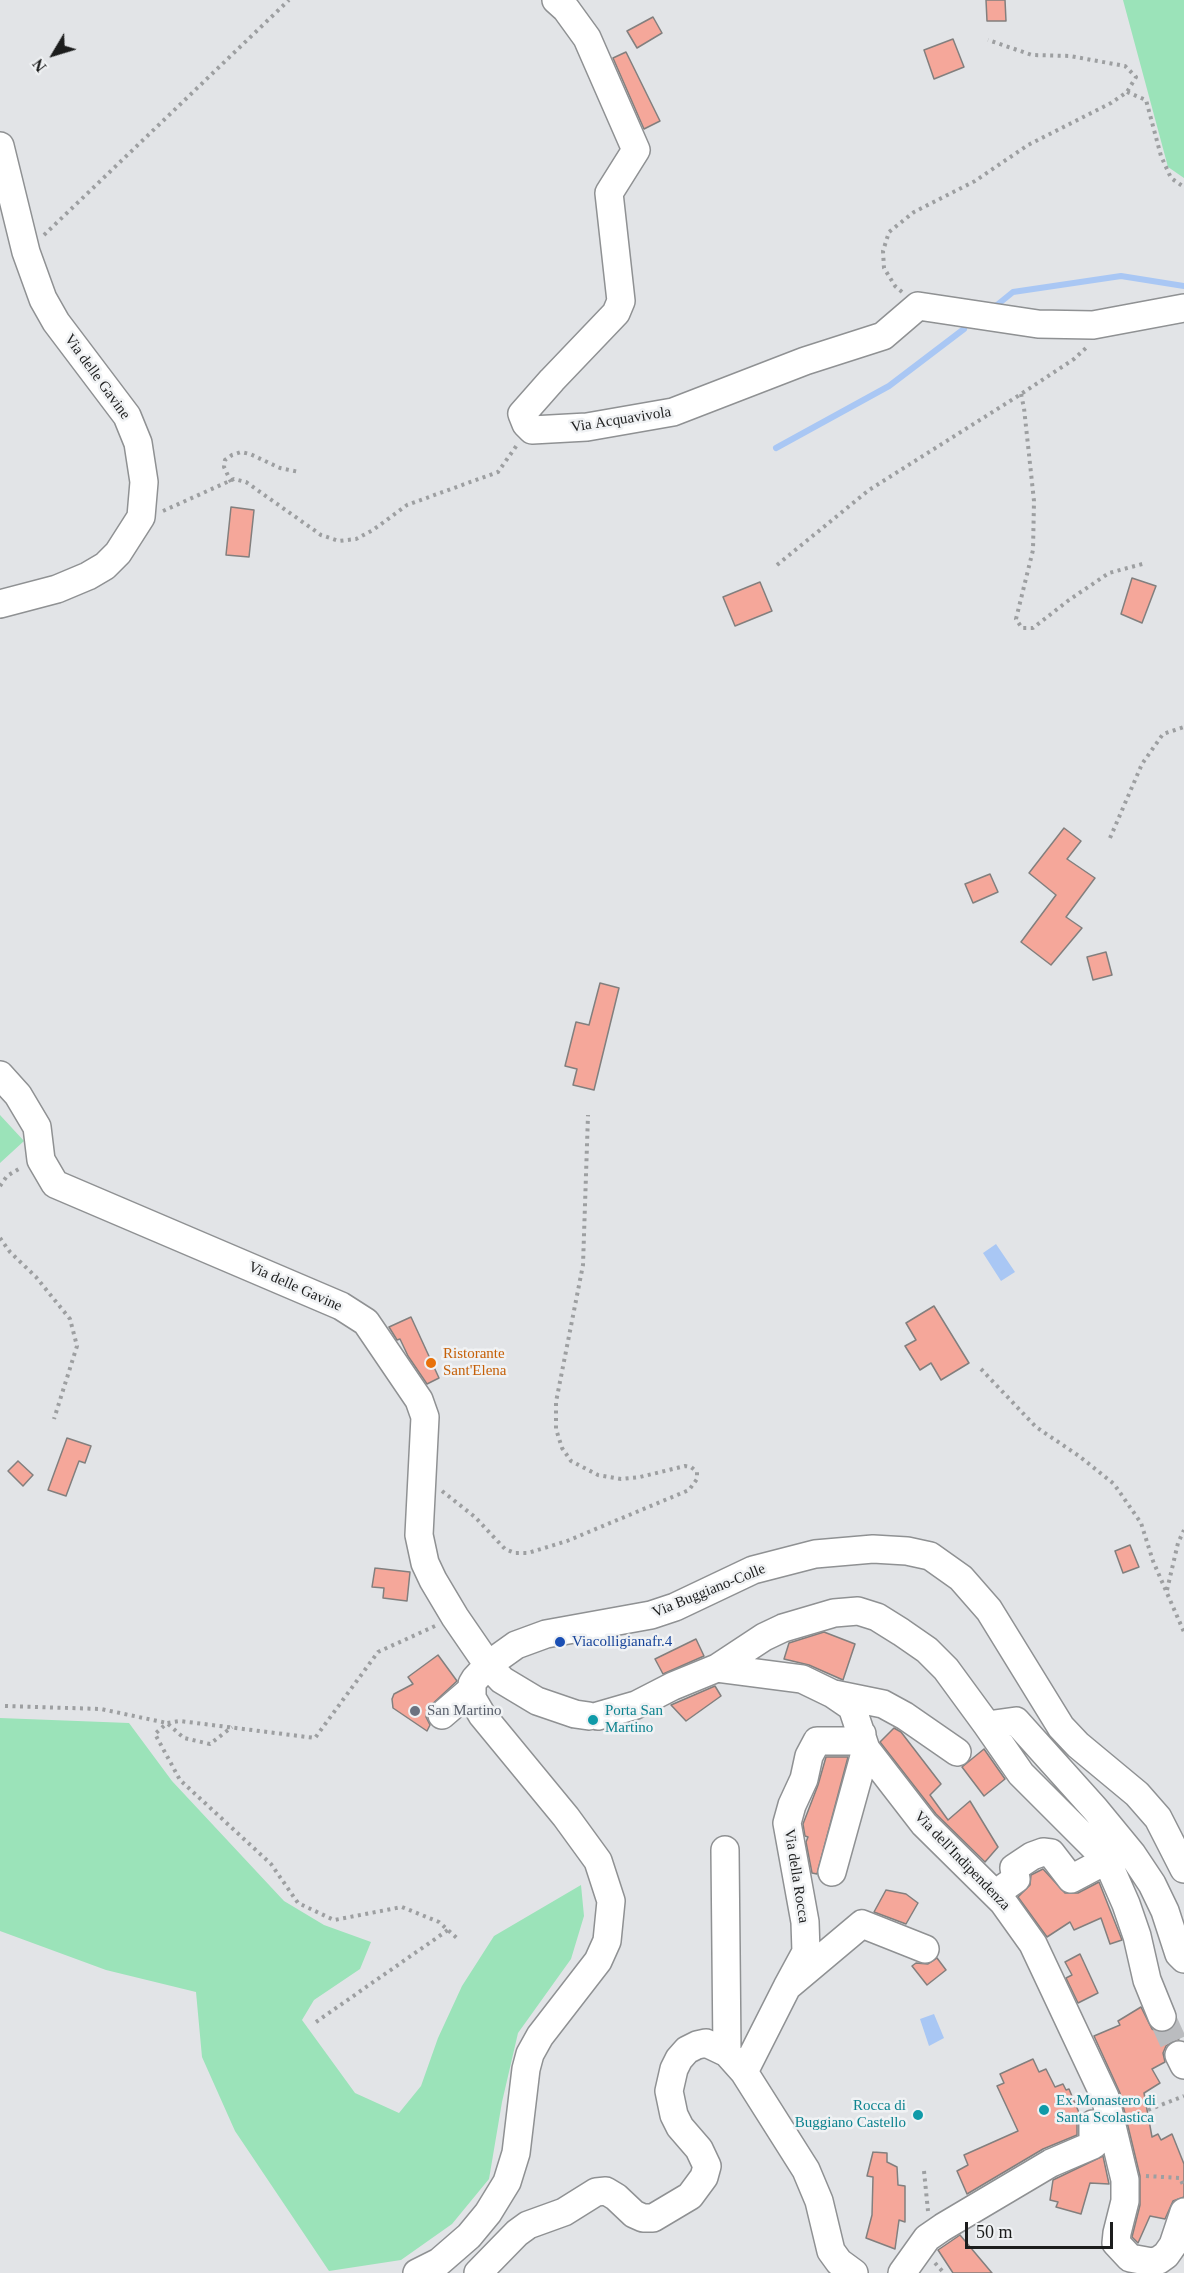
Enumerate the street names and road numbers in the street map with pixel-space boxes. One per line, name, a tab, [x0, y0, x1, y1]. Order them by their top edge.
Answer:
street label: Via delle Gavine	[60, 331, 134, 423]
street label: Via Acquavivola	[570, 403, 672, 437]
street label: Via delle Gavine	[245, 1258, 345, 1316]
street label: Via Buggiano-Colle	[650, 1560, 768, 1622]
street label: Via dell'Indipendenza	[910, 1808, 1014, 1914]
street label: Via della Rocca	[780, 1828, 812, 1924]

